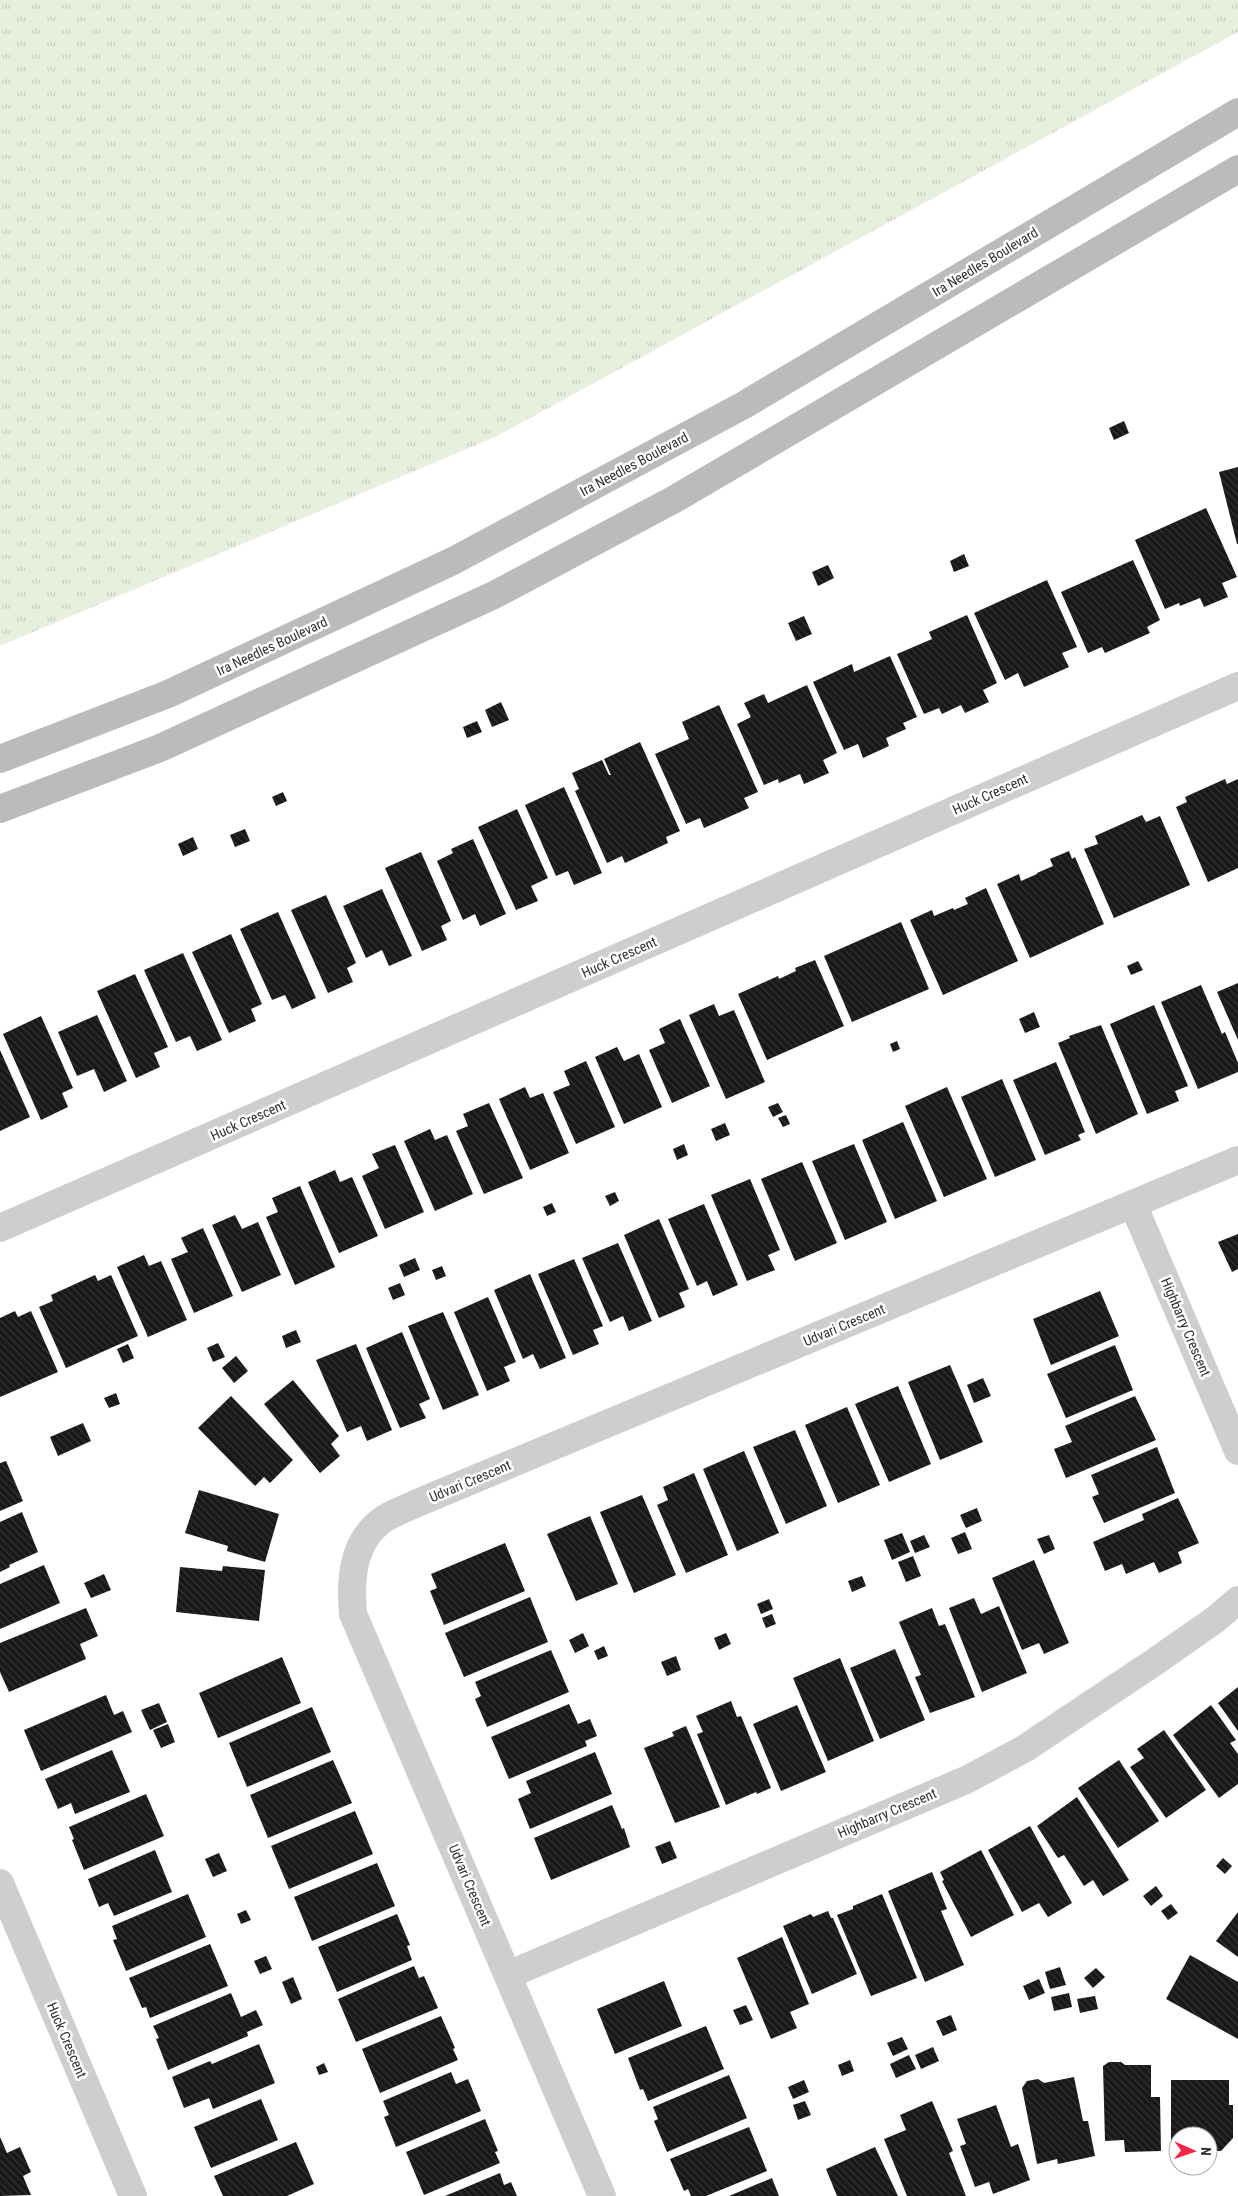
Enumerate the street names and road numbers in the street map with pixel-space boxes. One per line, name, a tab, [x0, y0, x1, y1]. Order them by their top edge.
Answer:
street label: Ira Needles Boulevard	[929, 224, 1041, 300]
street label: Ira Needles Boulevard	[577, 429, 691, 499]
street label: Ira Needles Boulevard	[214, 613, 330, 679]
street label: Huck Crescent	[950, 770, 1030, 818]
street label: Huck Crescent	[579, 933, 659, 981]
street label: Huck Crescent	[208, 1096, 288, 1144]
street label: Highbarry Crescent	[1158, 1275, 1214, 1379]
street label: Udvari Crescent	[801, 1301, 887, 1349]
street label: Udvari Crescent	[427, 1457, 513, 1505]
street label: Highbarry Crescent	[835, 1785, 939, 1841]
street label: Udvari Crescent	[446, 1842, 494, 1928]
street label: Huck Crescent	[44, 2000, 90, 2080]

